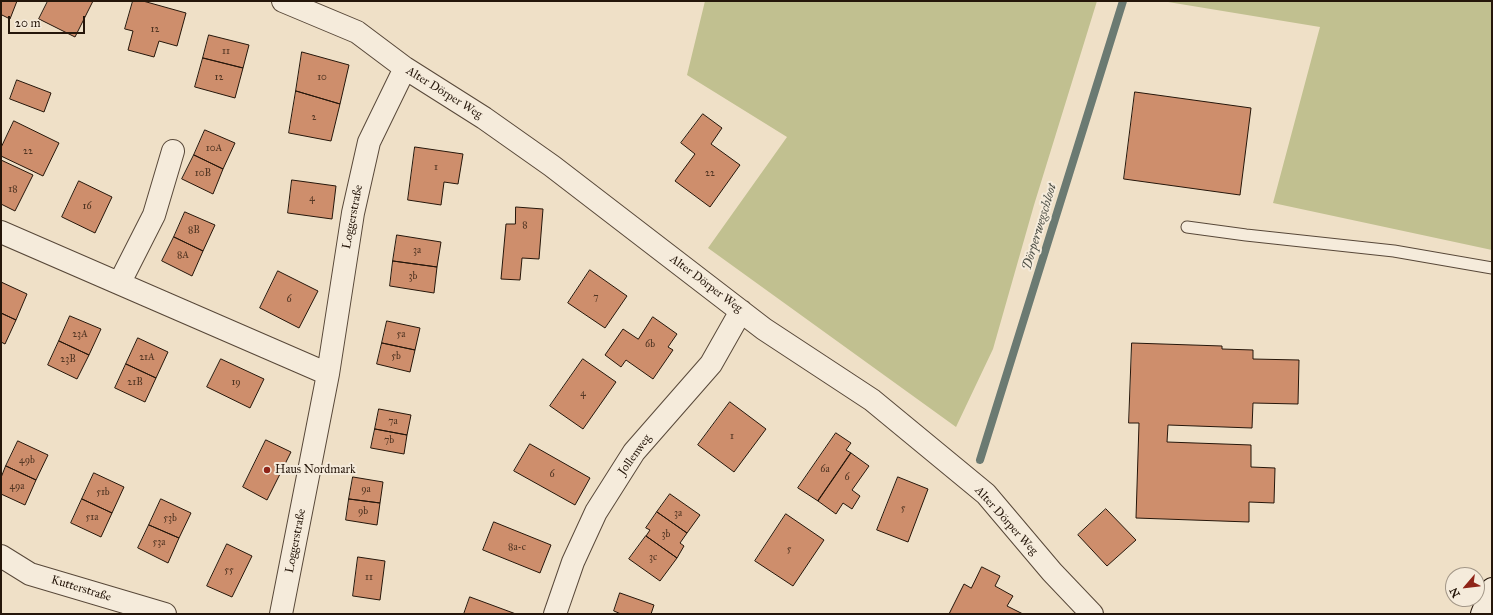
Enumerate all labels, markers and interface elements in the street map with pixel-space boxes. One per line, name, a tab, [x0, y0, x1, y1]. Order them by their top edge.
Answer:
scale bar	[10, 8, 87, 34]
text: 20 m	[15, 16, 41, 30]
house number: 12	[151, 24, 159, 36]
house number: 11	[222, 46, 230, 58]
street label: Alter Dörper Weg	[403, 64, 485, 122]
house number: 12	[215, 72, 223, 84]
house number: 10	[317, 72, 327, 84]
house number: 2	[312, 112, 316, 124]
house number: 10A	[206, 143, 222, 155]
house number: 22	[23, 146, 33, 158]
house number: 1	[434, 162, 438, 174]
house number: 10B	[195, 168, 211, 180]
house number: 22	[705, 168, 715, 180]
water label: Dörperwegschloot	[1019, 182, 1061, 272]
house number: 18	[8, 184, 18, 196]
street label: Loggerstraße	[340, 184, 366, 250]
house number: 4	[309, 193, 315, 205]
house number: 16	[82, 201, 92, 213]
house number: 8	[522, 220, 528, 232]
house number: 8B	[188, 225, 200, 237]
house number: 3a	[413, 245, 421, 257]
house number: 8A	[177, 250, 189, 262]
street label: Alter Dörper Weg	[667, 252, 745, 316]
house number: 3b	[409, 271, 417, 283]
house number: 7	[593, 292, 599, 304]
house number: 6	[286, 294, 292, 306]
house number: 23A	[72, 329, 88, 341]
house number: 5a	[397, 329, 405, 341]
house number: 6b	[645, 339, 655, 351]
house number: 5b	[391, 351, 401, 363]
house number: 21A	[139, 352, 155, 364]
house number: 23B	[60, 354, 76, 366]
house number: 21B	[127, 377, 143, 389]
house number: 19	[231, 377, 241, 389]
house number: 4	[580, 388, 586, 400]
house number: 7a	[388, 416, 398, 428]
house number: 1	[730, 431, 734, 443]
street label: Jollenweg	[615, 432, 655, 478]
house number: 7b	[384, 435, 394, 447]
house number: 49b	[19, 455, 35, 467]
place label: Haus Nordmark	[275, 463, 355, 477]
house number: 6a	[820, 464, 830, 476]
marker: Haus Nordmark	[262, 465, 272, 475]
house number: 6	[549, 469, 555, 481]
house number: 6	[844, 472, 850, 484]
house number: 49a	[9, 481, 25, 493]
house number: 9a	[361, 484, 371, 496]
street label: Alter Dörper Weg	[971, 484, 1041, 558]
house number: 51b	[96, 487, 110, 499]
house number: 5	[901, 503, 905, 515]
house number: 9b	[358, 506, 368, 518]
street label: Loggerstraße	[283, 508, 309, 574]
house number: 3a	[674, 508, 682, 520]
house number: 51a	[86, 512, 98, 524]
house number: 53b	[163, 513, 177, 525]
house number: 3b	[662, 529, 670, 541]
house number: 53a	[153, 537, 165, 549]
house number: 8a-c	[508, 542, 526, 554]
house number: 5	[787, 544, 791, 556]
house number: 3c	[649, 552, 657, 564]
house number: 55	[224, 565, 234, 577]
north arrow	[1445, 567, 1485, 607]
house number: 11	[365, 572, 373, 584]
street label: Kutterstraße	[49, 573, 113, 605]
text: N	[1447, 585, 1463, 600]

